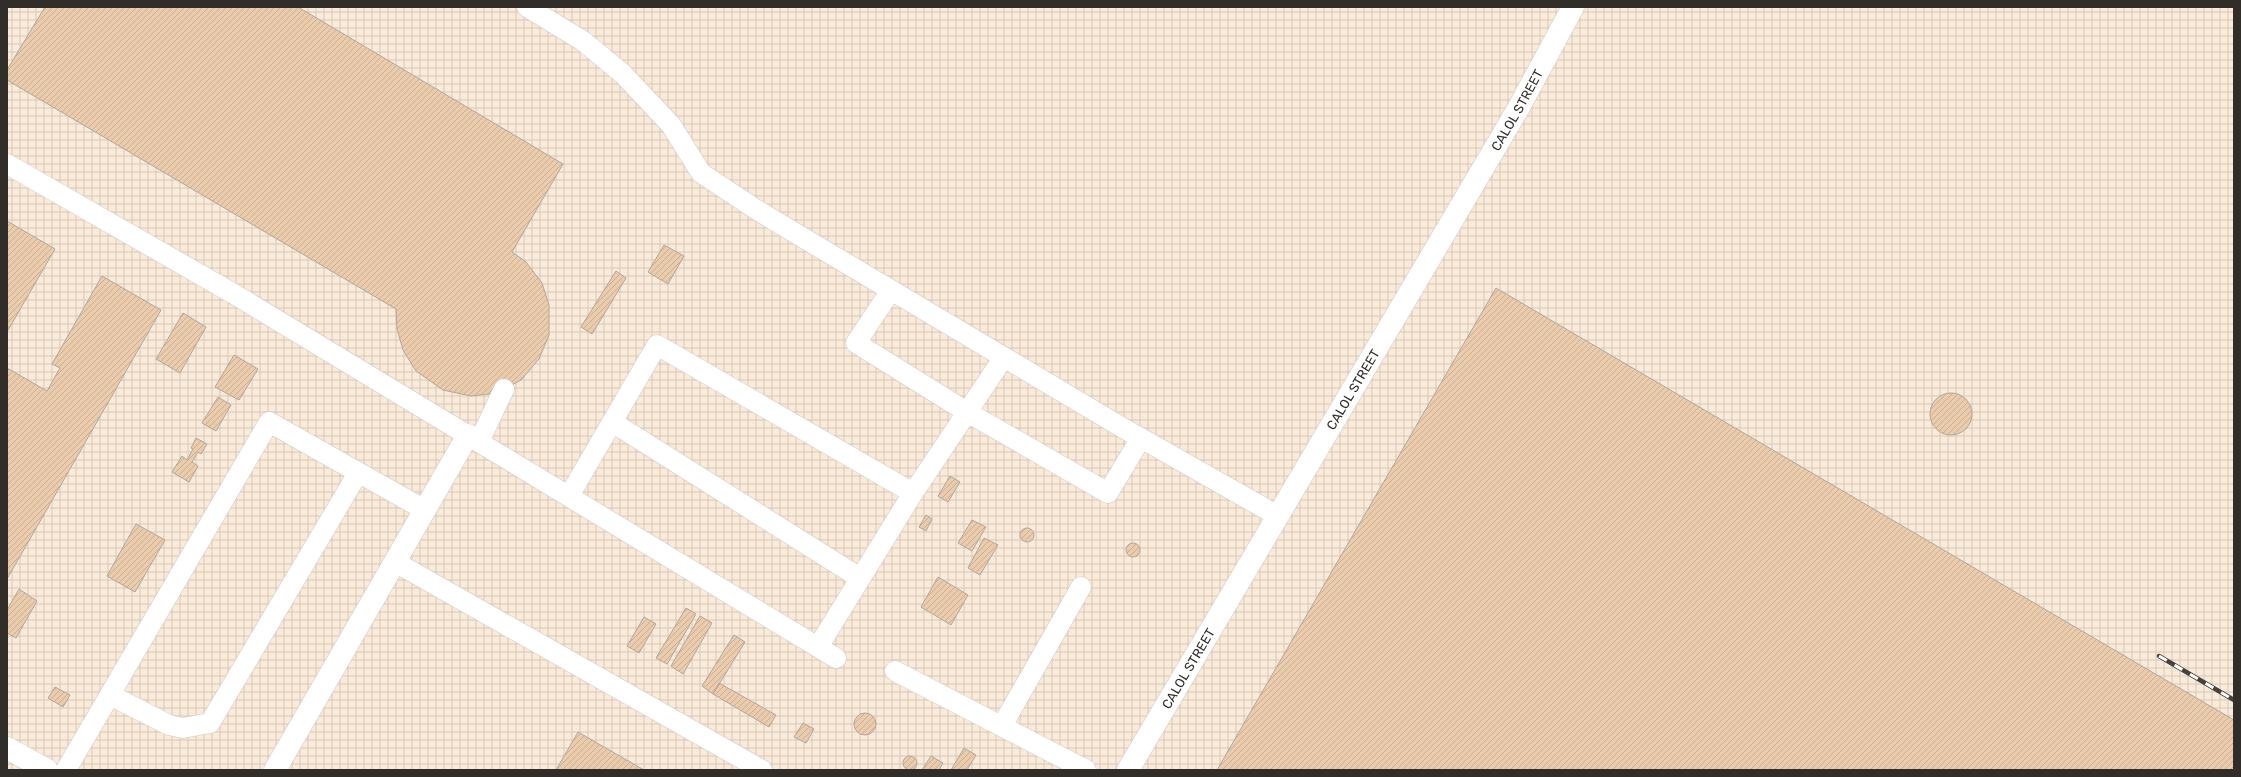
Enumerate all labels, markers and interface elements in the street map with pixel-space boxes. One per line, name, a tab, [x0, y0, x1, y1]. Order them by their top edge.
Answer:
street label: CALOL STREET	[1488, 67, 1546, 153]
street label: CALOL STREET	[1323, 346, 1383, 433]
street label: CALOL STREET	[1159, 625, 1218, 712]

